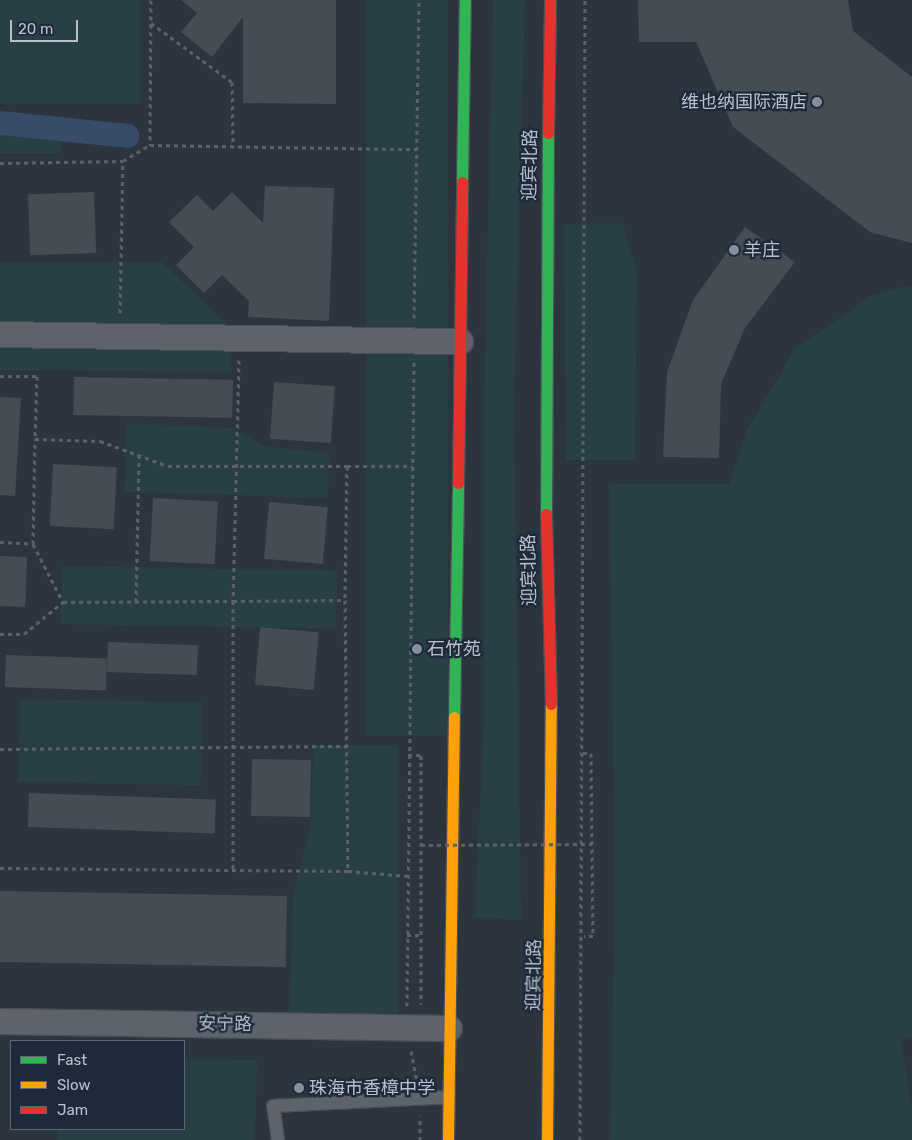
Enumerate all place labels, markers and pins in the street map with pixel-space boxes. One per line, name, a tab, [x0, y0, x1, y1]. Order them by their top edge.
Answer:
place label: 维也纳国际酒店	[681, 91, 807, 113]
marker: 维也纳国际酒店	[811, 96, 823, 108]
place label: 羊庄	[744, 239, 780, 261]
marker: 羊庄	[728, 244, 740, 256]
place label: 石竹苑	[427, 638, 481, 660]
marker: 石竹苑	[411, 643, 423, 655]
place label: 珠海市香樟中学	[309, 1077, 435, 1099]
marker: 珠海市香樟中学	[293, 1082, 305, 1094]

